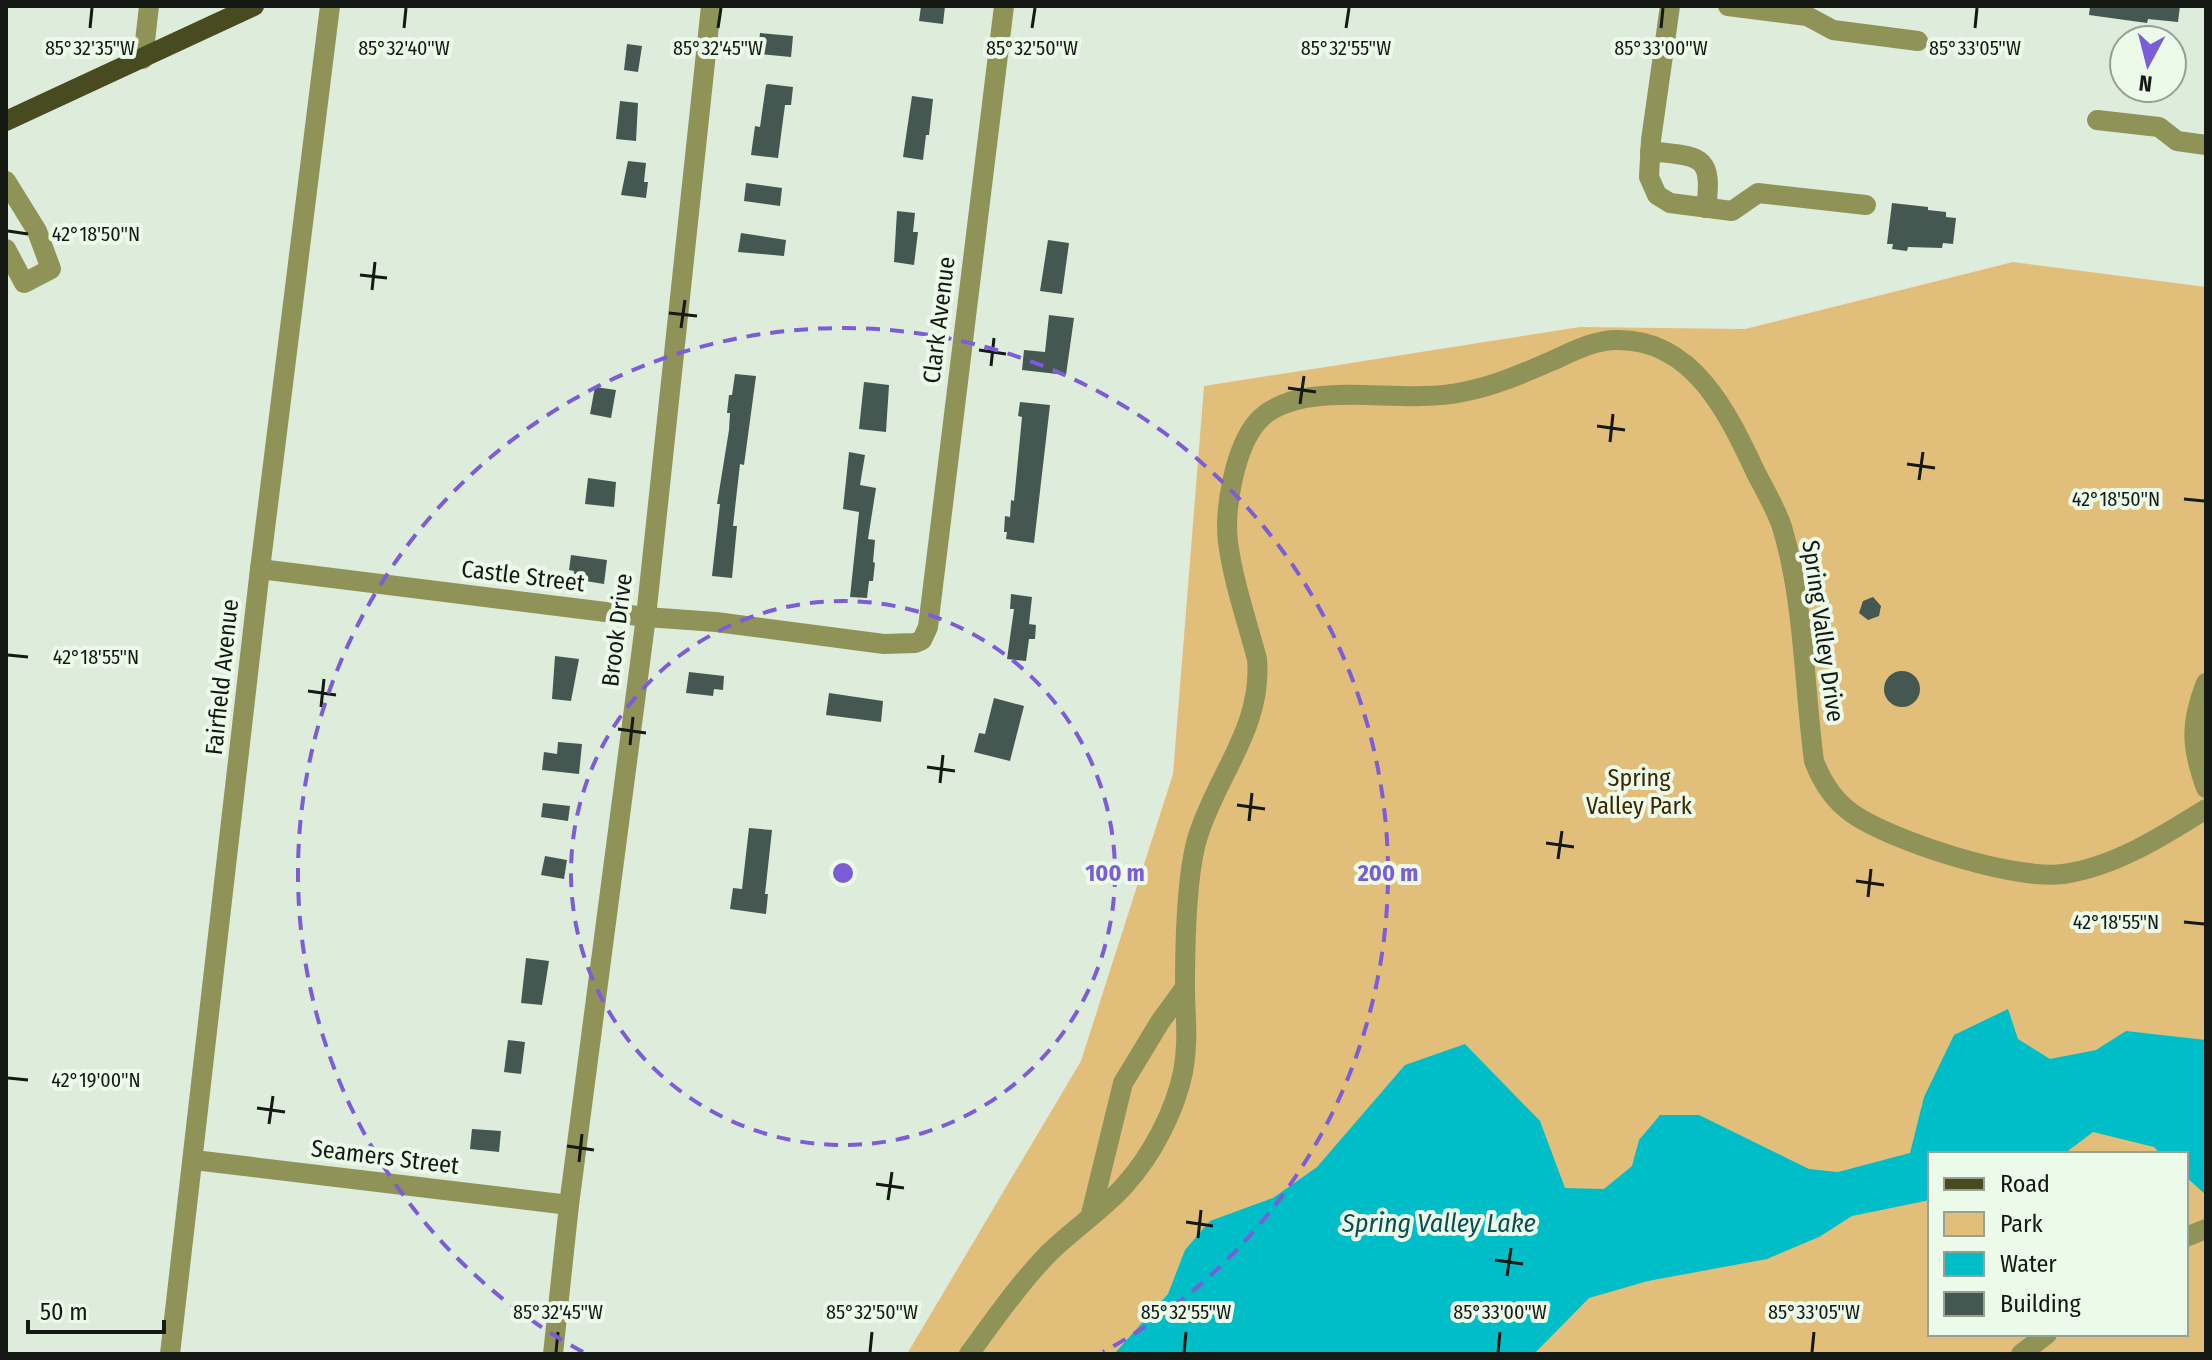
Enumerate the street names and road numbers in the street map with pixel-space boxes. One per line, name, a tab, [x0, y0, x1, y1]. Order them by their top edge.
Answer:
street label: Clark Avenue	[917, 255, 961, 385]
street label: Spring Valley Drive	[1796, 538, 1850, 724]
street label: Castle Street	[460, 555, 586, 597]
street label: Brook Drive	[596, 572, 638, 688]
street label: Fairfield Avenue	[200, 598, 244, 756]
street label: Seamers Street	[310, 1134, 461, 1180]

